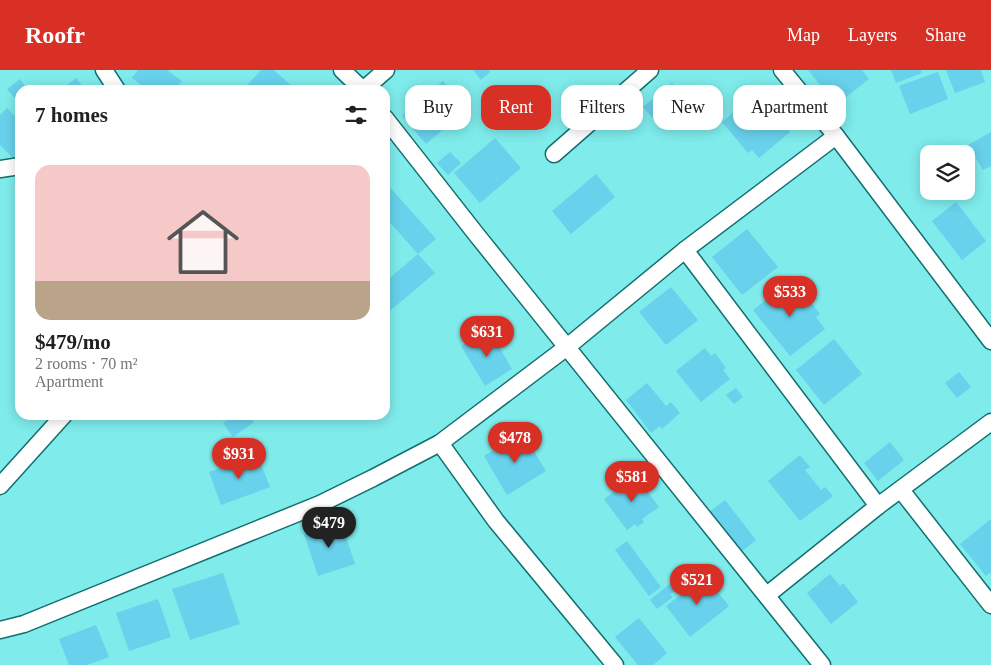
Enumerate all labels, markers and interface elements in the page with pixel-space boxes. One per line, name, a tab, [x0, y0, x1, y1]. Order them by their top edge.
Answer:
text: Roofr	[25, 22, 85, 48]
text: Map	[787, 25, 820, 45]
text: Layers	[848, 25, 897, 45]
text: Share	[925, 25, 966, 45]
chip: Buy	[405, 85, 471, 130]
chip: Rent	[481, 85, 551, 130]
chip: Filters	[561, 85, 643, 130]
chip: New	[653, 85, 723, 130]
chip: Apartment	[733, 85, 846, 130]
icon: filters	[342, 101, 370, 129]
text: 7 homes	[35, 103, 108, 127]
map controls	[920, 145, 975, 200]
button: layers	[920, 145, 975, 200]
icon: home	[158, 197, 248, 287]
pin: $533	[760, 276, 820, 318]
text: $533	[774, 283, 806, 300]
pin: $631	[457, 316, 517, 358]
text: $631	[471, 323, 503, 340]
text: $479/mo	[35, 330, 111, 354]
text: 2 rooms · 70 m²	[35, 355, 138, 372]
text: Apartment	[35, 373, 103, 390]
pin: $478	[485, 422, 545, 464]
text: $478	[499, 429, 531, 446]
pin: $931	[209, 438, 269, 480]
text: $931	[223, 445, 255, 462]
pin: $581	[602, 460, 662, 503]
text: $581	[616, 468, 648, 485]
pin: $479	[299, 506, 359, 549]
text: $479	[313, 514, 345, 531]
pin: $521	[667, 564, 727, 606]
text: $521	[681, 571, 713, 588]

